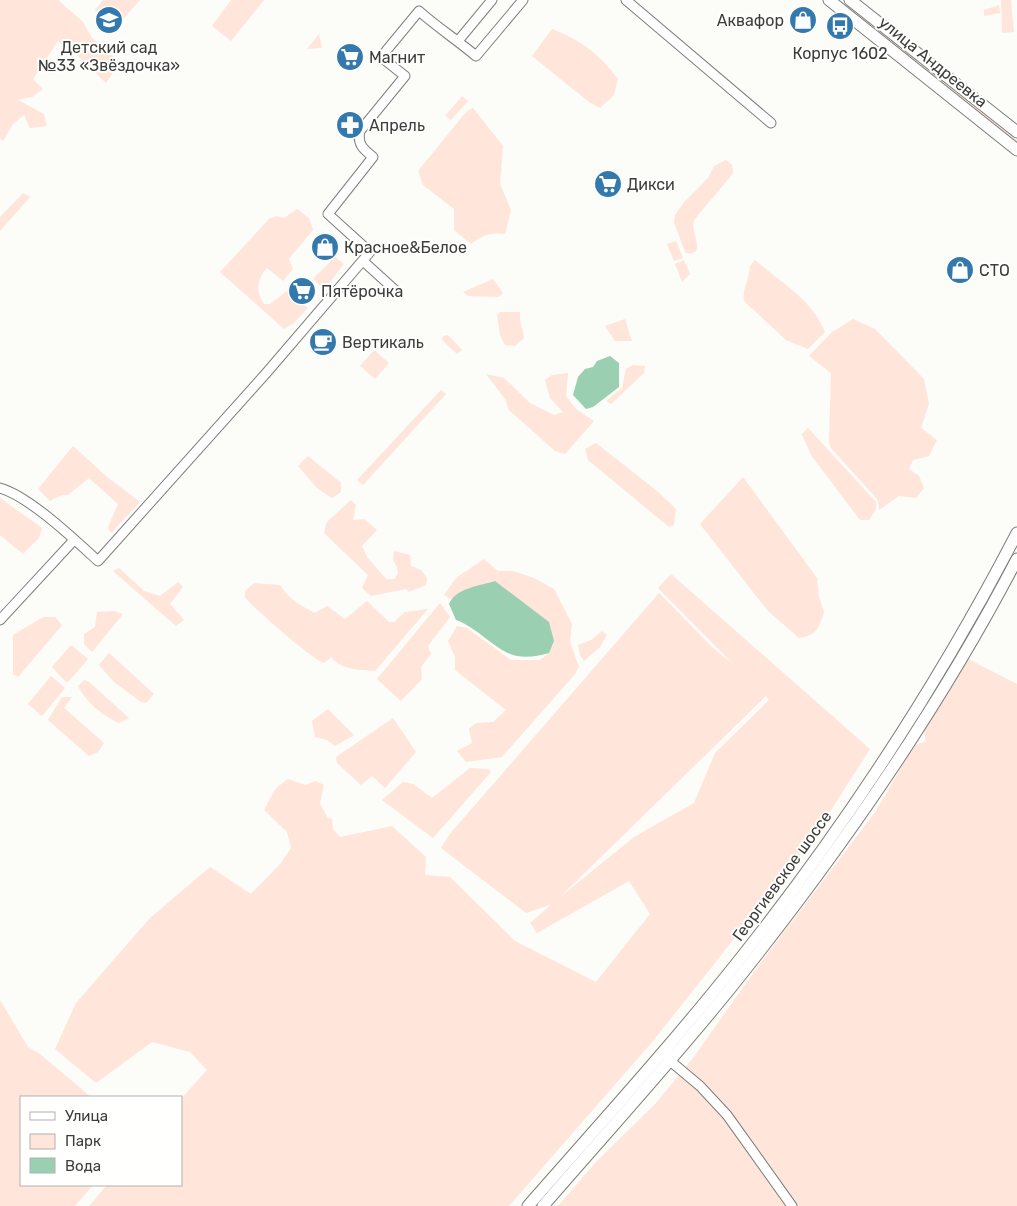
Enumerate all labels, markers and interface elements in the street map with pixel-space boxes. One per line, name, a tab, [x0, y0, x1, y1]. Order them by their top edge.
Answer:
school or university icon: Детский сад №33 «Звёздочка»	[94, 5, 124, 35]
shop icon: Аквафор	[788, 5, 818, 35]
place label: Аквафор	[717, 11, 784, 30]
bus stop icon: Корпус 1602	[825, 11, 855, 41]
street label: улица Андреевка	[875, 13, 991, 111]
place label: Детский сад №33 «Звёздочка»	[38, 38, 180, 75]
supermarket icon: Магнит	[335, 42, 365, 72]
place label: Корпус 1602	[792, 44, 888, 63]
place label: Магнит	[369, 48, 425, 67]
pharmacy icon: Апрель	[335, 110, 365, 140]
place label: Апрель	[369, 116, 425, 135]
supermarket icon: Дикси	[593, 169, 623, 199]
place label: Дикси	[627, 175, 675, 194]
shop icon: Красное&Белое	[310, 232, 340, 262]
place label: Красное&Белое	[344, 238, 467, 257]
shop icon: СТО	[945, 255, 975, 285]
place label: СТО	[979, 261, 1010, 280]
supermarket icon: Пятёрочка	[287, 276, 317, 306]
place label: Пятёрочка	[321, 282, 403, 301]
cafe icon: Вертикаль	[308, 327, 338, 357]
place label: Вертикаль	[342, 333, 424, 352]
street label: Георгиевское шоссе	[728, 807, 836, 945]
legend	[20, 1096, 182, 1186]
text: Улица	[65, 1107, 108, 1125]
text: Парк	[65, 1132, 101, 1150]
text: Вода	[65, 1157, 101, 1175]

